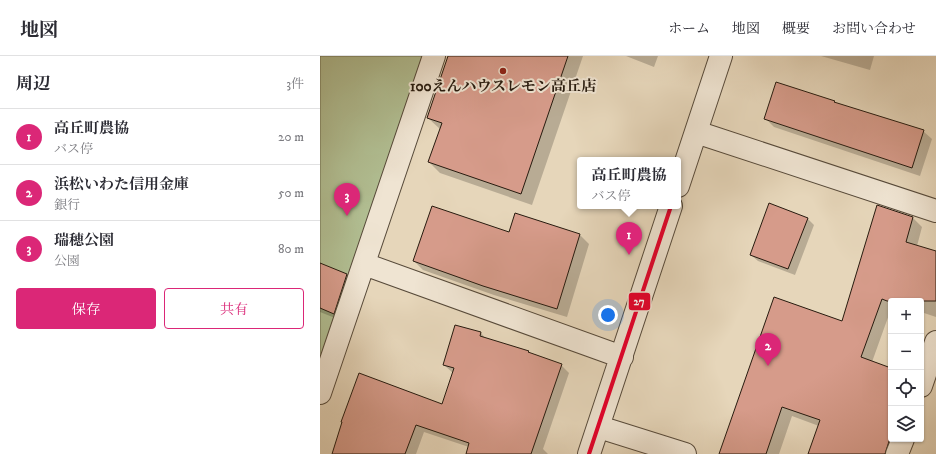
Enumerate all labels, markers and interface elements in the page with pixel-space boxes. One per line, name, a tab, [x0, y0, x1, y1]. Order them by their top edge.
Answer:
text: 地図	[20, 19, 58, 42]
text: ホーム	[668, 20, 710, 38]
text: 地図	[732, 20, 760, 38]
text: 概要	[782, 20, 810, 38]
text: お問い合わせ	[832, 20, 916, 38]
marker: 100えんハウスレモン高丘店	[498, 66, 508, 76]
text: 周辺	[16, 73, 50, 95]
text: 3件	[286, 76, 304, 92]
place label: 100えんハウスレモン高丘店	[410, 77, 596, 96]
text: 高丘町農協	[54, 119, 129, 138]
text: 1	[27, 129, 31, 145]
text: 20 m	[278, 129, 304, 145]
text: バス停	[54, 141, 93, 157]
popup	[577, 157, 681, 209]
text: 高丘町農協	[591, 166, 667, 185]
text: 浜松いわた信用金庫	[54, 175, 189, 194]
pin: 3	[334, 183, 360, 216]
text: 2	[26, 185, 32, 201]
text: 50 m	[278, 185, 304, 201]
text: バス停	[591, 188, 631, 204]
text: 銀行	[54, 197, 80, 213]
pin: 1	[616, 222, 642, 255]
text: 瑞穂公園	[54, 231, 114, 250]
text: 3	[27, 241, 31, 257]
text: 80 m	[278, 241, 304, 257]
text: 公園	[54, 253, 80, 269]
button: 保存	[16, 288, 156, 329]
button: 共有	[164, 288, 304, 329]
line badge: 27	[628, 292, 651, 311]
text: 27	[634, 295, 645, 309]
map controls	[888, 298, 924, 442]
button: +	[888, 298, 924, 334]
your location	[598, 305, 618, 325]
pin: 2	[755, 333, 781, 366]
button: −	[888, 334, 924, 370]
button: locate	[888, 370, 924, 406]
button: layers	[888, 406, 924, 442]

